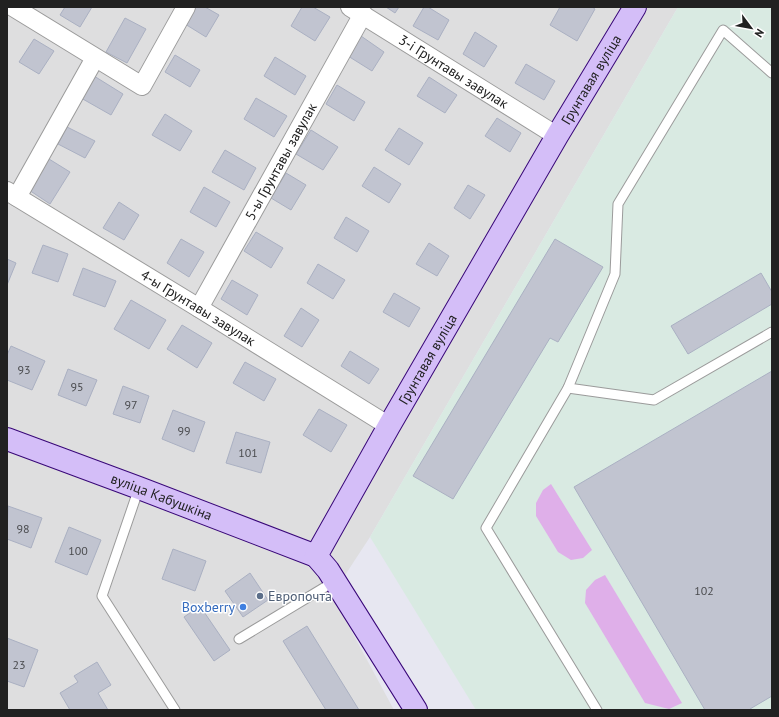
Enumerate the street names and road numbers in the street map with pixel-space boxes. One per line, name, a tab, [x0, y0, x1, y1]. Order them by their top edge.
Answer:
street label: 3-і Грунтавы завулак	[395, 31, 512, 113]
street label: Грунтавая вуліца	[557, 31, 625, 128]
street label: 5-ы Грунтавы завулак	[241, 99, 321, 223]
street label: 4-ы Грунтавы завулак	[137, 266, 259, 350]
street label: Грунтавая вуліца	[394, 311, 461, 408]
street label: вуліца Кабушкіна	[108, 469, 215, 524]

